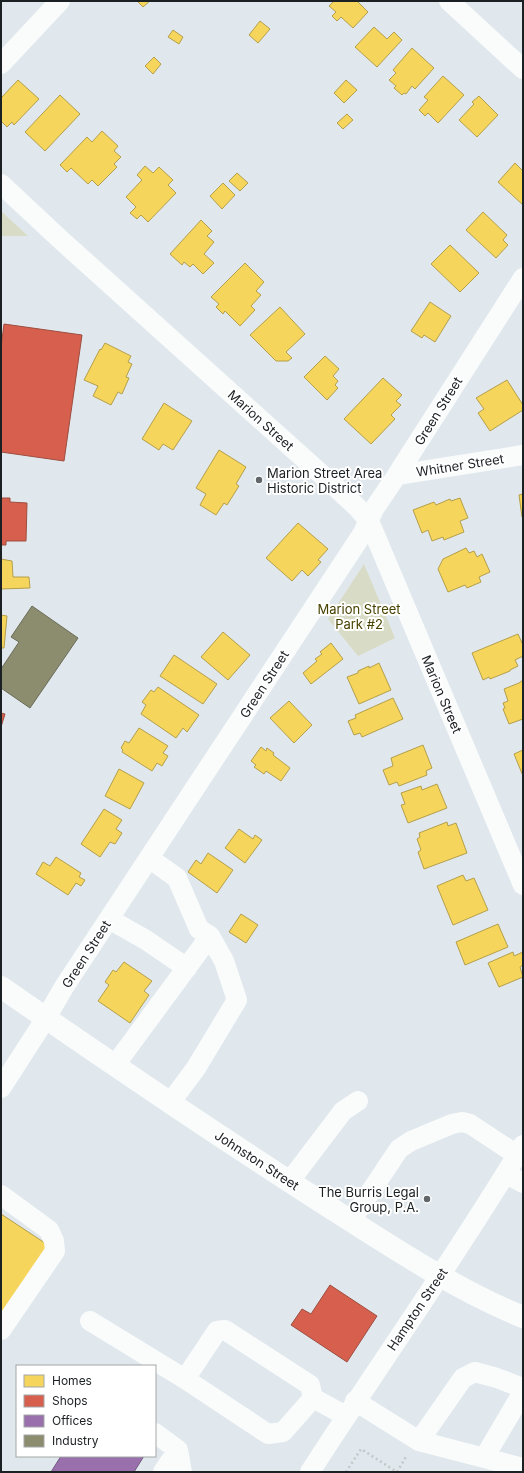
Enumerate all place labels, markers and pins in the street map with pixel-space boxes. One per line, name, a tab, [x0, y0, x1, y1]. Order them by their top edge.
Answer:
place label: Marion Street Area Historic District	[267, 465, 382, 496]
marker: Marion Street Area Historic District	[254, 475, 264, 485]
place label: The Burris Legal Group, P.A.	[318, 1184, 419, 1215]
marker: The Burris Legal Group, P.A.	[422, 1194, 432, 1204]

